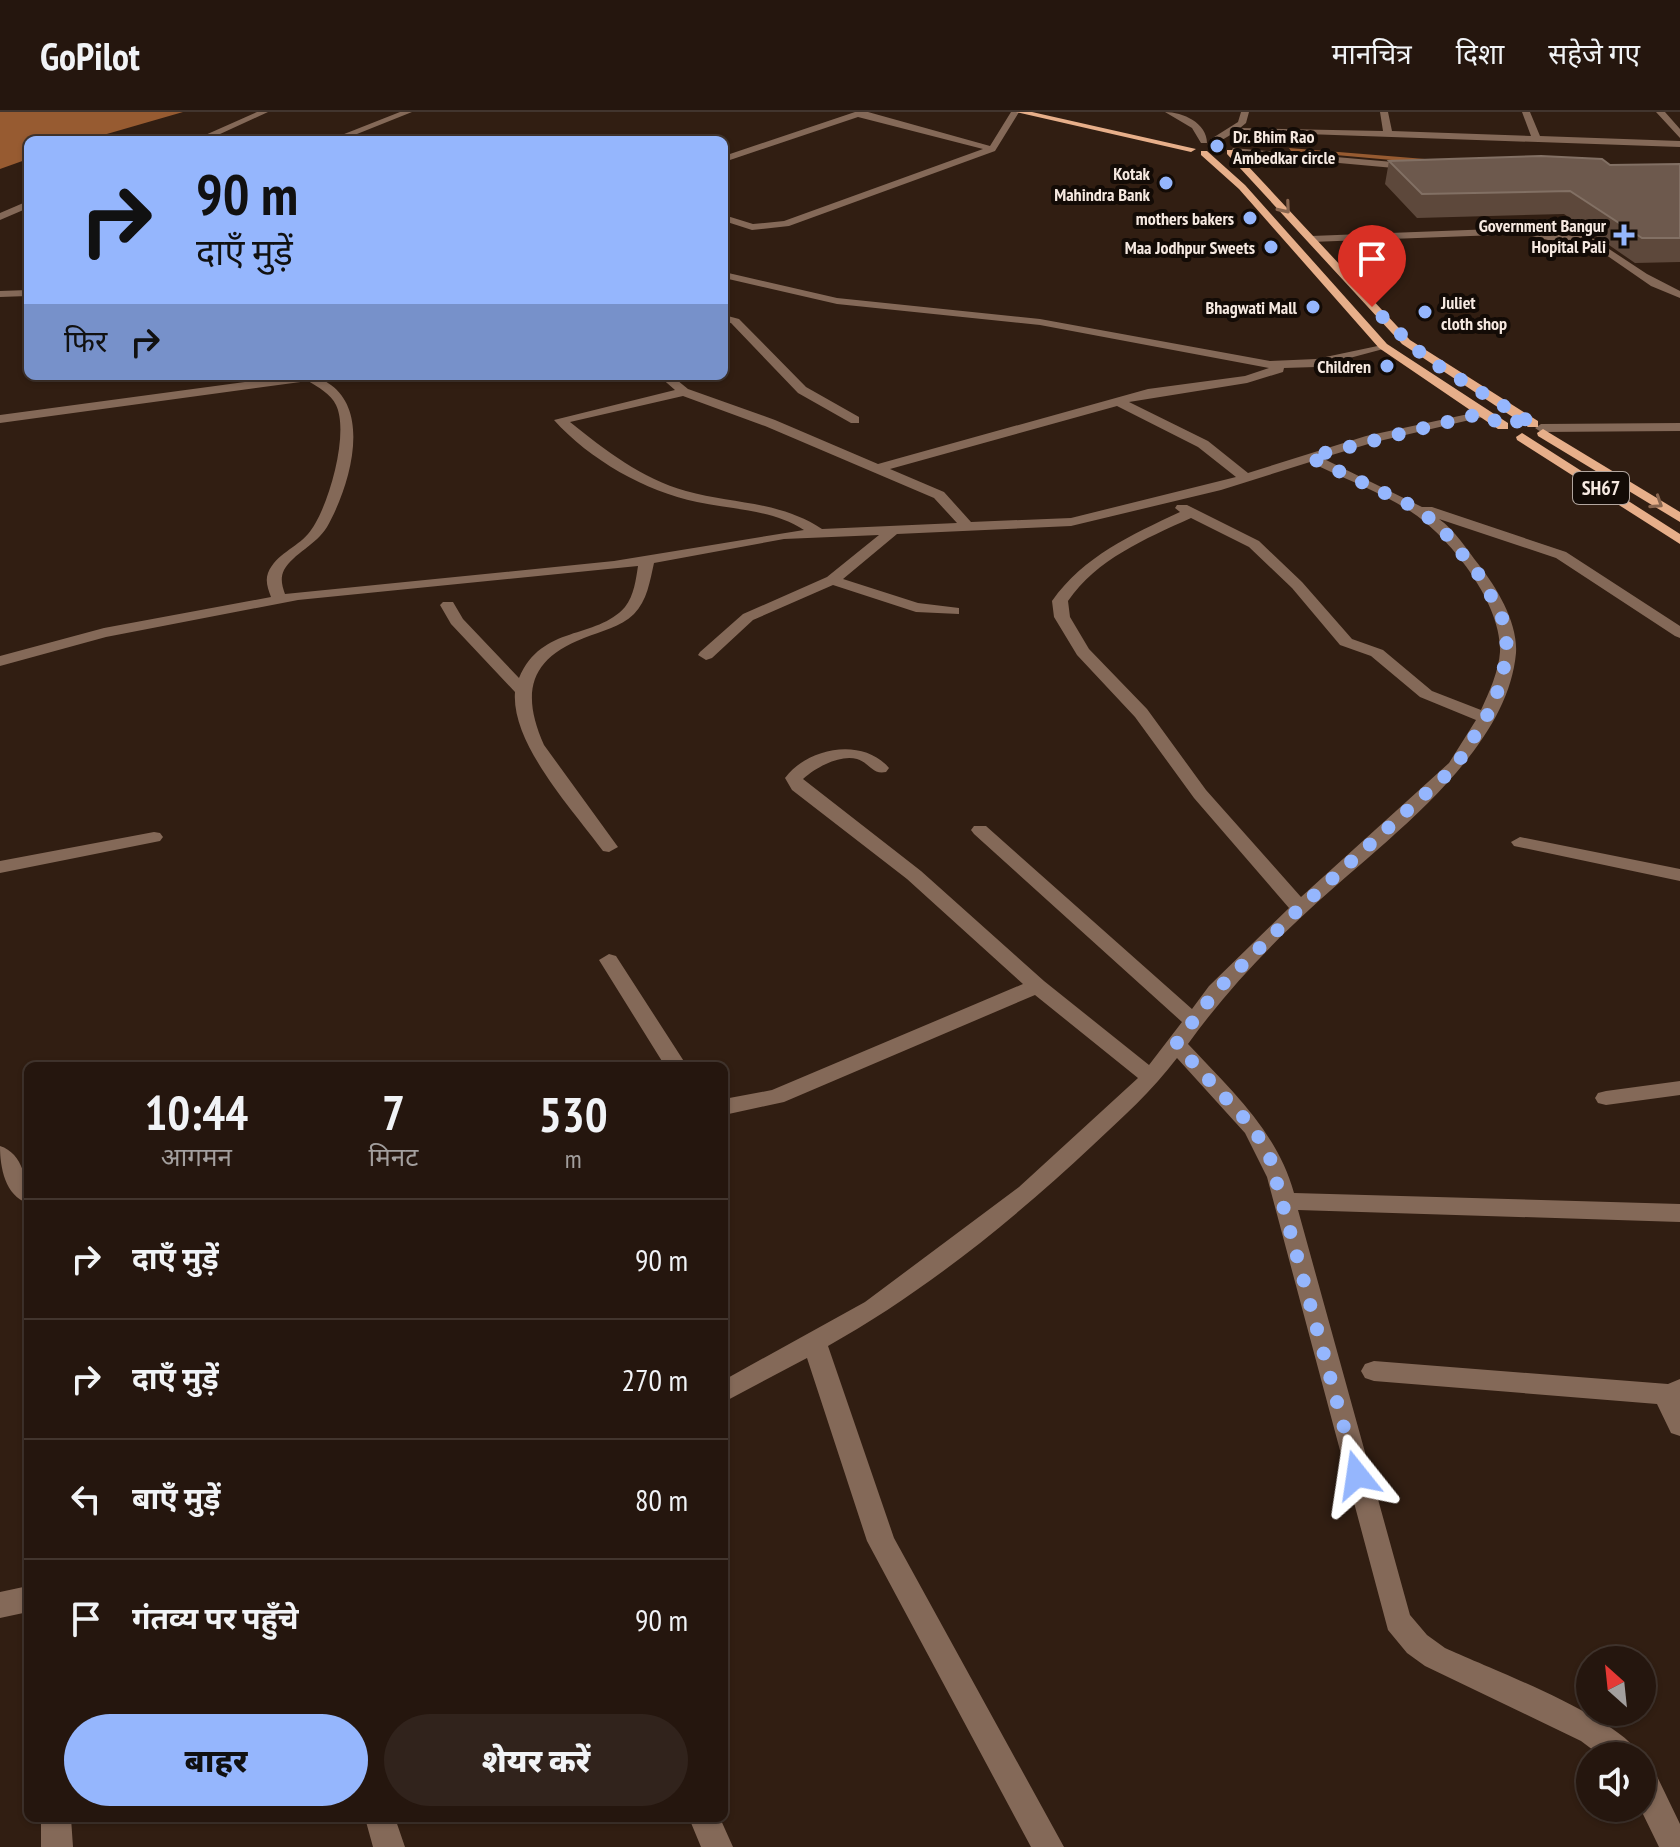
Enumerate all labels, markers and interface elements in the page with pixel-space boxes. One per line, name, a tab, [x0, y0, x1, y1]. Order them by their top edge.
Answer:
text: GoPilot	[40, 31, 140, 80]
text: मानचित्र	[1332, 35, 1412, 72]
text: दिशा	[1456, 35, 1504, 72]
text: सहेजे गए	[1548, 35, 1640, 72]
place label: Dr. Bhim Rao Ambedkar circle	[1232, 125, 1336, 169]
marker: Dr. Bhim Rao Ambedkar circle	[1208, 137, 1226, 155]
text: 90 m	[196, 158, 298, 230]
place label: Kotak Mahindra Bank	[1054, 162, 1151, 206]
icon: right	[64, 168, 168, 272]
marker: Kotak Mahindra Bank	[1157, 174, 1175, 192]
one-way arrow	[1275, 199, 1290, 213]
place label: mothers bakers	[1136, 207, 1234, 230]
marker: mothers bakers	[1241, 209, 1259, 227]
place label: Government Bangur Hopital Pali	[1479, 214, 1607, 258]
marker: Government Bangur Hopital Pali	[1613, 224, 1635, 246]
pin	[1338, 225, 1406, 307]
text: दाएँ मुड़ें	[196, 228, 293, 275]
place label: Maa Jodhpur Sweets	[1125, 236, 1255, 259]
icon: arrive	[1350, 237, 1394, 281]
marker: Maa Jodhpur Sweets	[1262, 238, 1280, 256]
place label: Juliet cloth shop	[1440, 291, 1507, 335]
place label: Bhagwati Mall	[1205, 296, 1298, 319]
marker: Bhagwati Mall	[1304, 298, 1322, 316]
marker: Juliet cloth shop	[1416, 303, 1434, 321]
icon: right	[123, 320, 167, 364]
text: फिर	[64, 321, 107, 360]
place label: Children	[1317, 355, 1371, 378]
marker: Children	[1378, 357, 1396, 375]
road number: SH67	[1573, 472, 1629, 504]
one-way arrow	[1648, 493, 1663, 508]
text: 10:44	[144, 1081, 248, 1143]
text: 7	[382, 1081, 405, 1143]
text: 530	[539, 1083, 608, 1145]
text: आगमन	[161, 1140, 232, 1173]
text: मिनट	[369, 1140, 418, 1173]
text: m	[565, 1142, 582, 1175]
icon: right	[64, 1237, 108, 1281]
text: दाएँ मुड़ें	[132, 1238, 219, 1277]
text: 90 m	[635, 1240, 688, 1279]
icon: right	[64, 1357, 108, 1401]
text: दाएँ मुड़ें	[132, 1358, 219, 1397]
text: 270 m	[622, 1360, 688, 1399]
position arrow	[1315, 1433, 1399, 1517]
icon: left	[64, 1477, 108, 1521]
text: बाएँ मुड़ें	[132, 1478, 220, 1517]
text: 80 m	[635, 1480, 688, 1519]
icon: arrive	[64, 1597, 108, 1641]
text: गंतव्य पर पहुँचे	[132, 1598, 299, 1637]
text: 90 m	[635, 1600, 688, 1639]
north arrow	[1576, 1646, 1656, 1726]
map controls	[1576, 1646, 1656, 1822]
button: बाहर	[64, 1714, 368, 1806]
button: शेयर करें	[384, 1714, 688, 1806]
button: sound	[1576, 1742, 1656, 1822]

